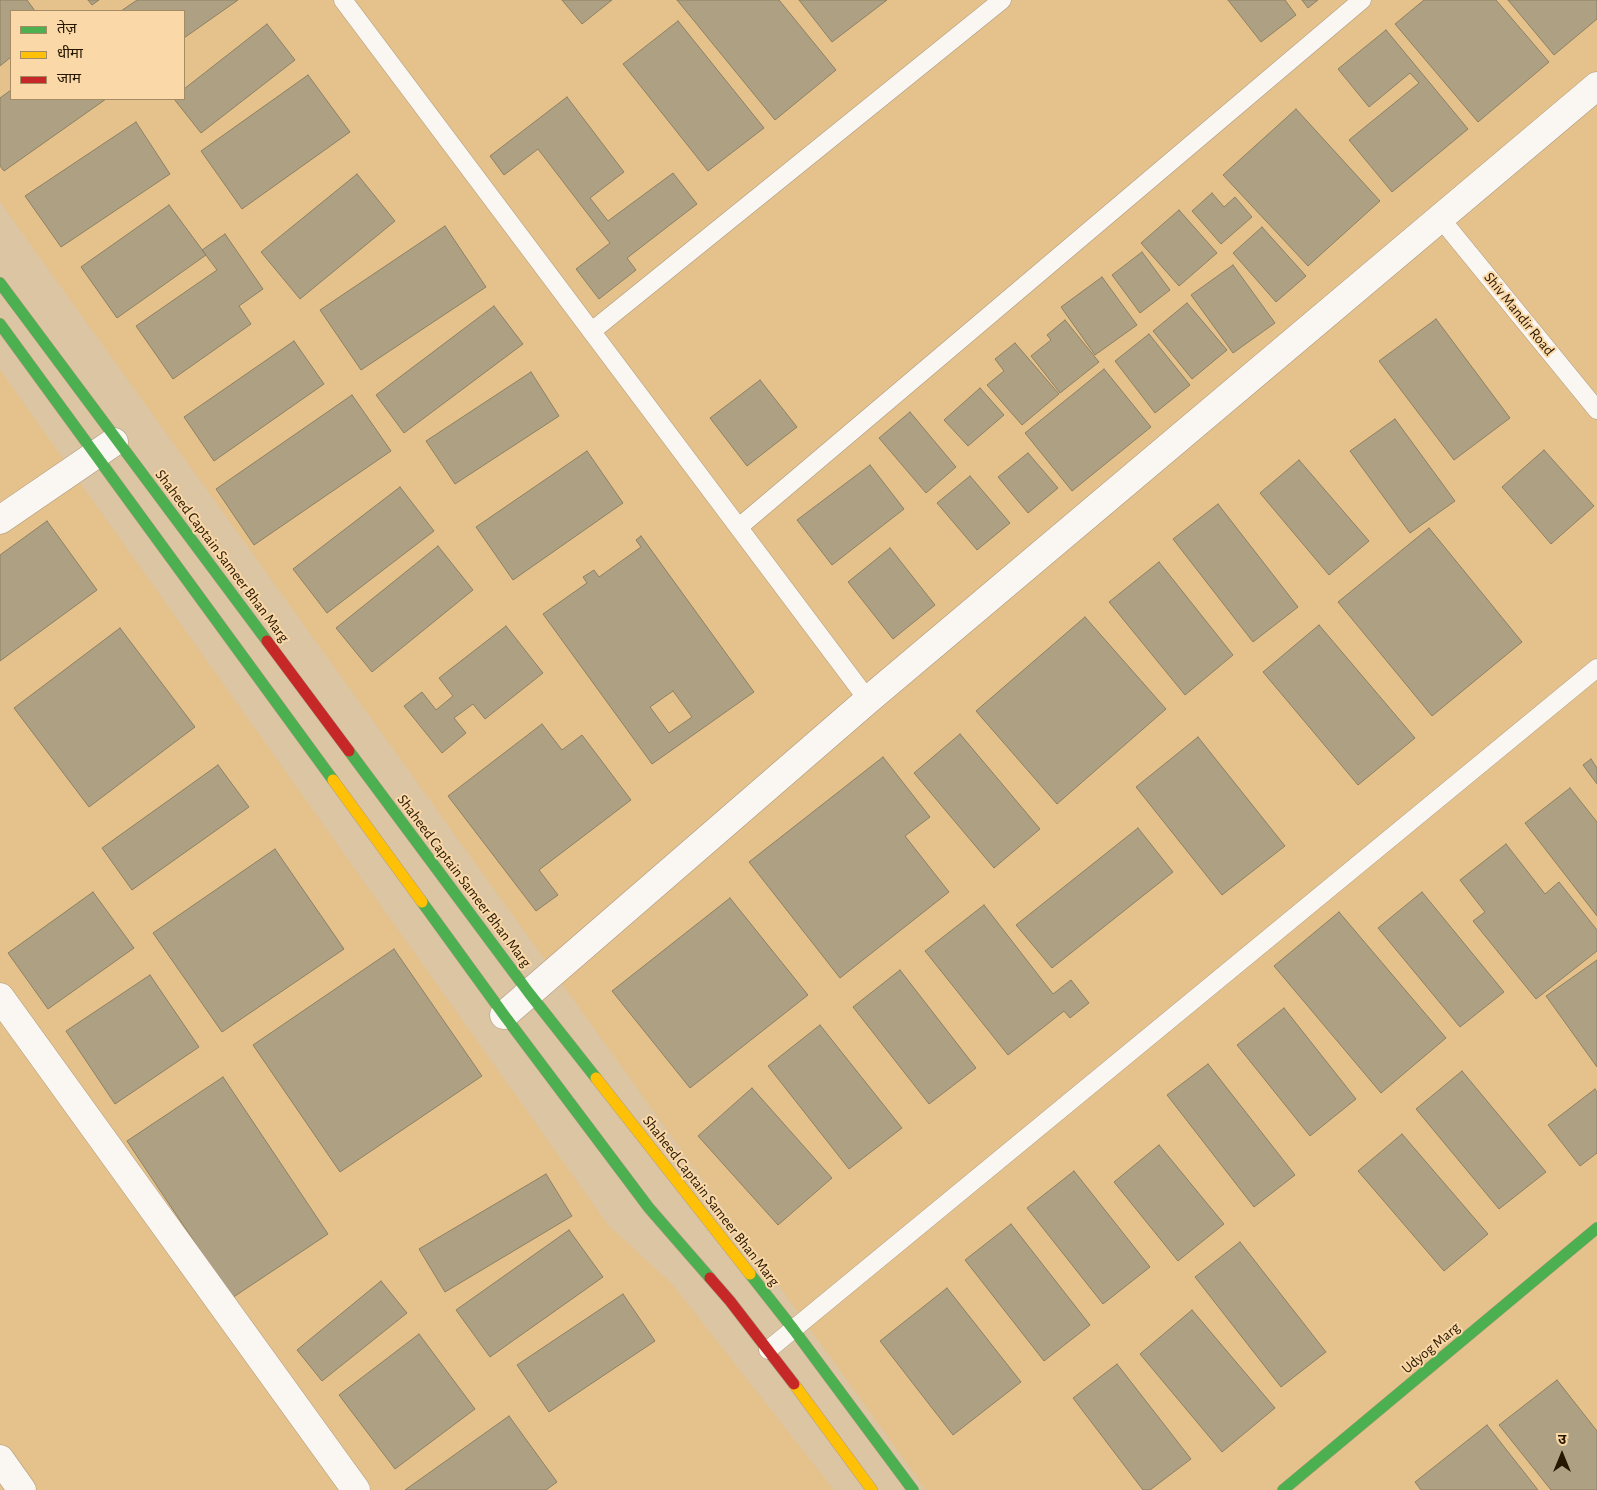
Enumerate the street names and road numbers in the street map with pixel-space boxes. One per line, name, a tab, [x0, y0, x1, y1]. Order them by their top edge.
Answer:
street label: Shiv Mandir Road	[1480, 269, 1558, 359]
street label: Shaheed Captain Sameer Bhan Marg	[151, 466, 293, 646]
street label: Shaheed Captain Sameer Bhan Marg	[393, 791, 535, 971]
street label: Shaheed Captain Sameer Bhan Marg	[639, 1112, 783, 1290]
street label: Udyog Marg	[1398, 1318, 1464, 1378]

